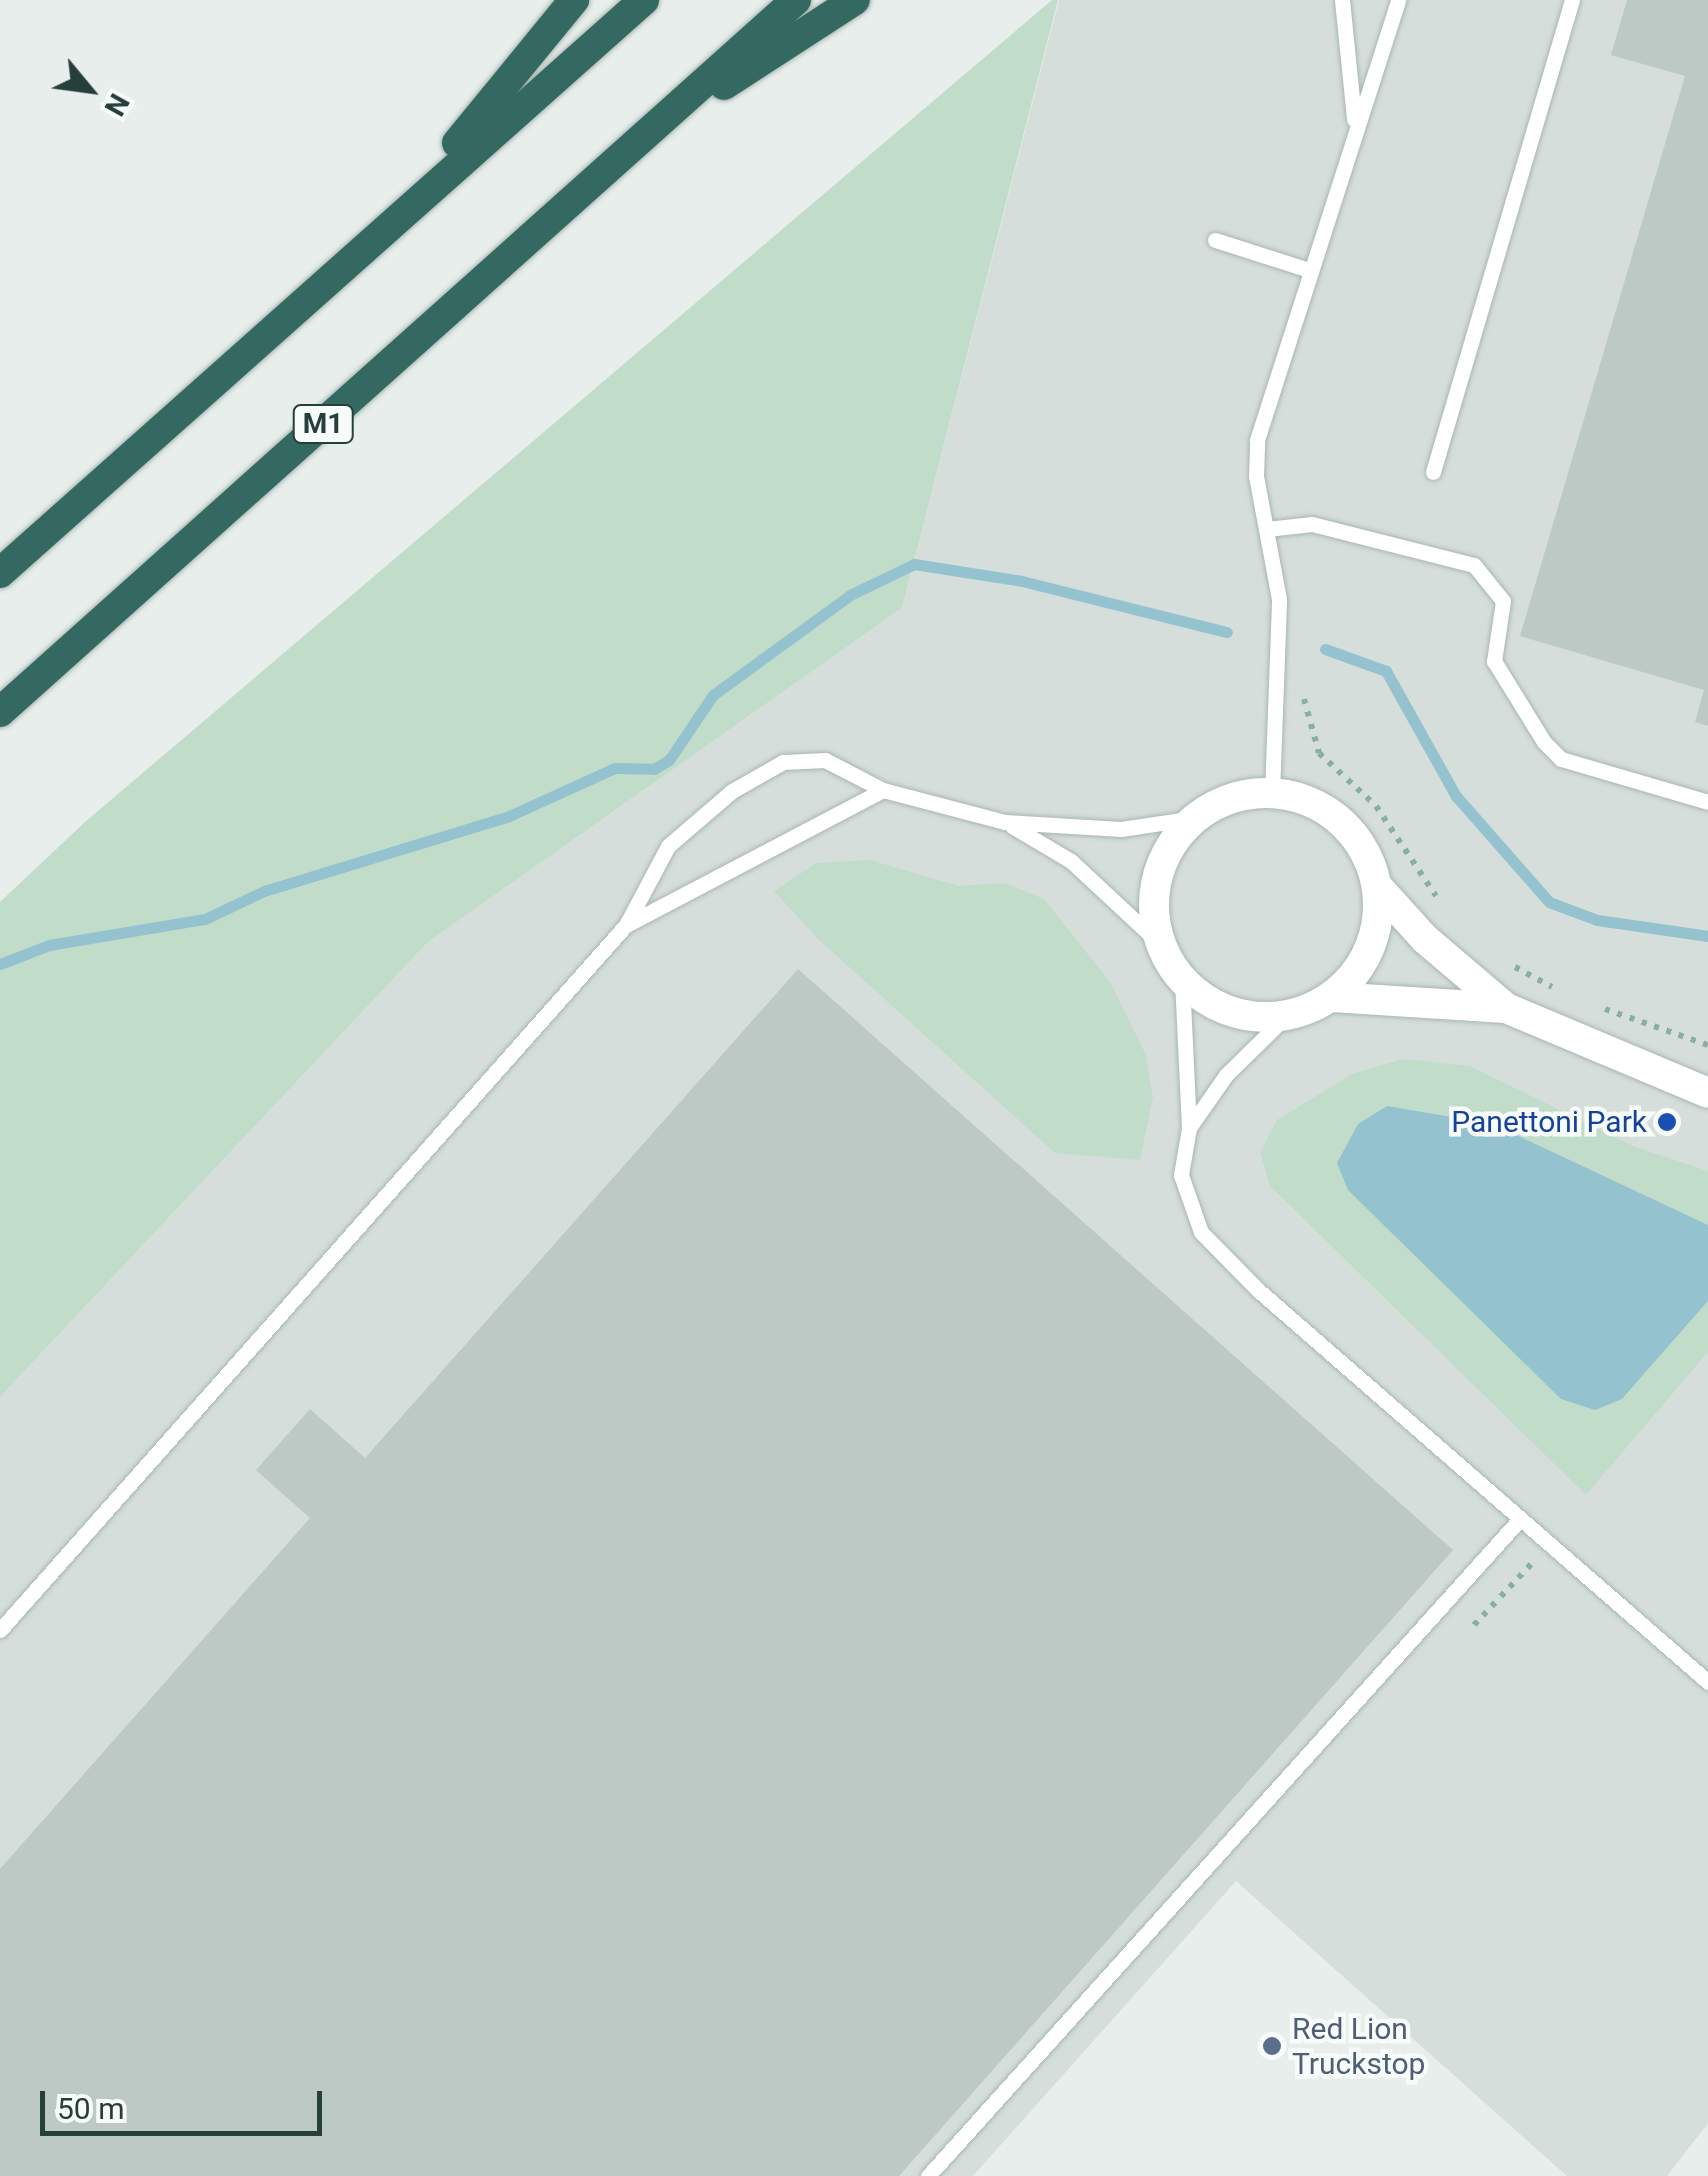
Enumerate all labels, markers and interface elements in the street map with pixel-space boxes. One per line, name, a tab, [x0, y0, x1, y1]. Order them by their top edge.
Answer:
north arrow	[40, 40, 140, 140]
text: N	[97, 88, 136, 121]
road number: M1	[290, 401, 356, 447]
place label: Panettoni Park	[1451, 1104, 1647, 1140]
marker: Panettoni Park	[1656, 1111, 1678, 1133]
place label: Red Lion Truckstop	[1292, 2011, 1425, 2082]
marker: Red Lion Truckstop	[1261, 2035, 1283, 2057]
scale bar	[45, 2071, 328, 2133]
text: 50 m	[57, 2091, 124, 2126]

